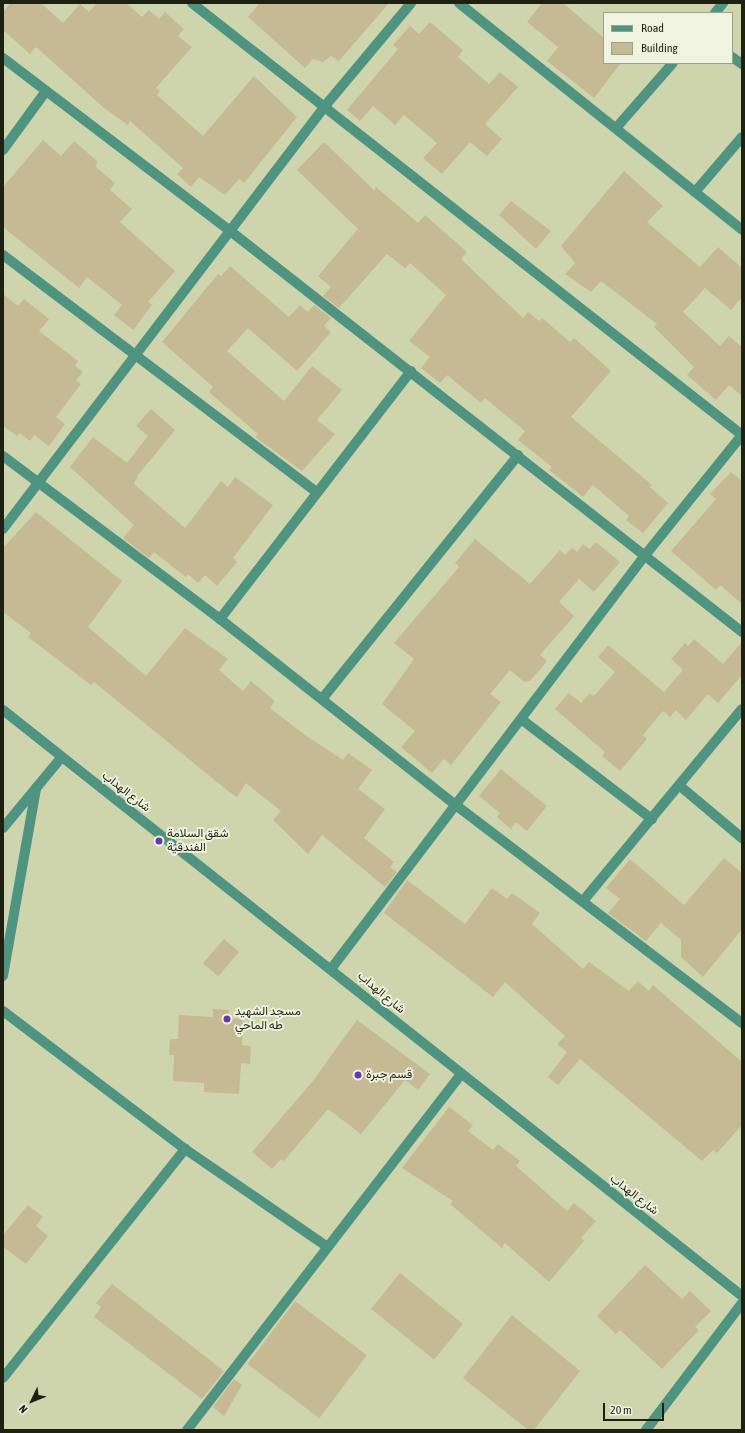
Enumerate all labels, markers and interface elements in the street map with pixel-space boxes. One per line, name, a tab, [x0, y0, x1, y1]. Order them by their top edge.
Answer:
legend	[603, 12, 733, 64]
text: Road	[641, 21, 664, 35]
text: Building	[641, 41, 678, 55]
street label: شارع الهداب	[99, 769, 153, 815]
place label: شقق السلامة الفندقية	[167, 827, 229, 855]
marker: شقق السلامة الفندقية	[154, 836, 164, 846]
street label: شارع الهداب	[354, 969, 408, 1017]
place label: مسجد الشهيد طه الماحي	[235, 1005, 301, 1033]
marker: مسجد الشهيد طه الماحي	[222, 1014, 232, 1024]
place label: قسم جبرة	[366, 1068, 412, 1082]
marker: قسم جبرة	[353, 1070, 363, 1080]
street label: شارع الهداب	[607, 1172, 661, 1218]
north arrow	[12, 1381, 52, 1421]
scale bar	[605, 1395, 666, 1421]
text: N	[17, 1403, 30, 1416]
text: 20 m	[610, 1403, 632, 1417]

